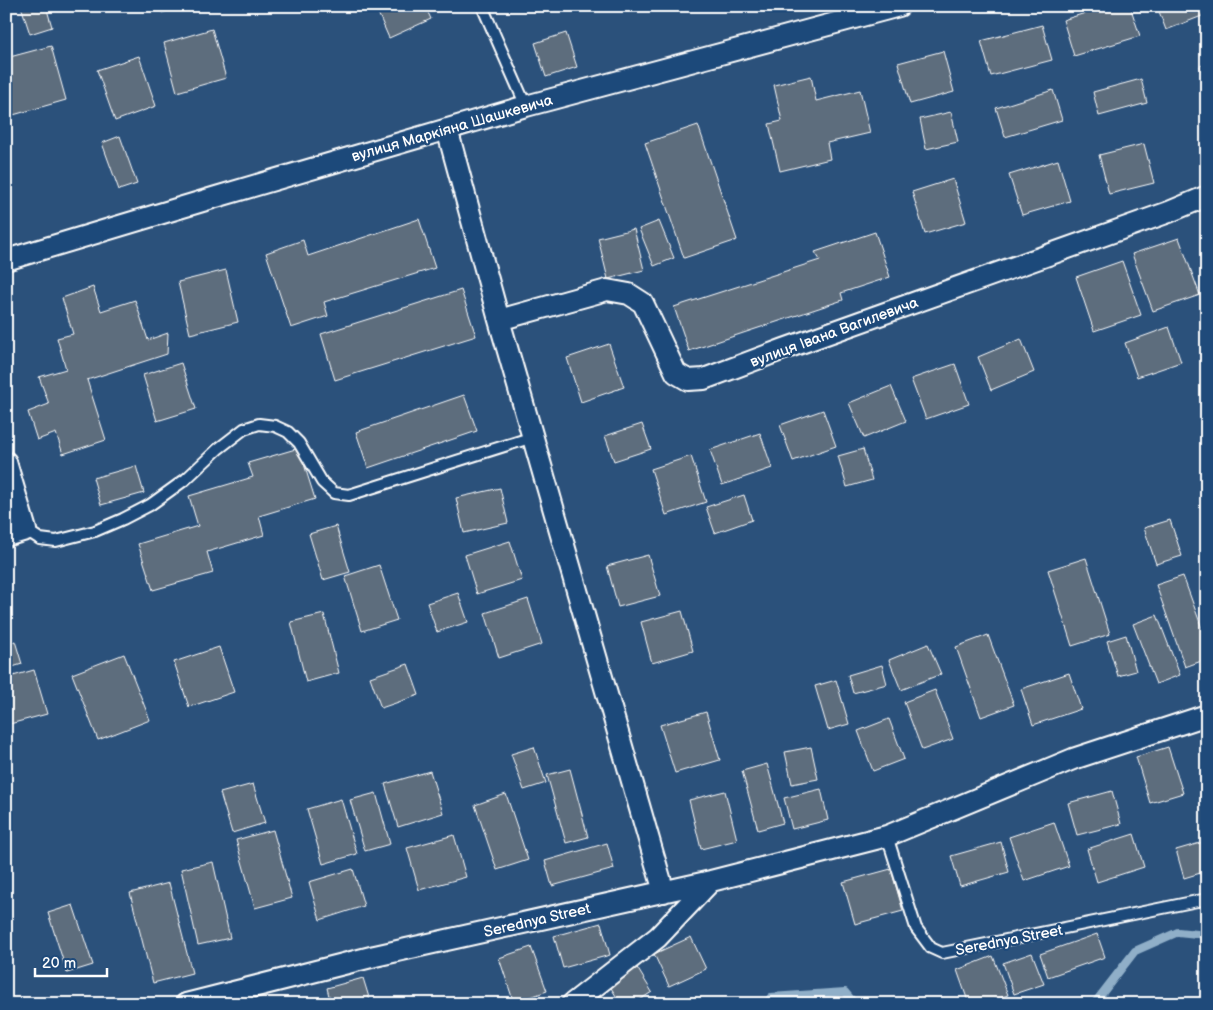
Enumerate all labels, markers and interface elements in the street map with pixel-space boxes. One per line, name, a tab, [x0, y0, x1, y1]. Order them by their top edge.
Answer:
street label: вулиця Маркіяна Шашкевича	[349, 91, 555, 166]
street label: вулиця Івана Вагилевича	[747, 293, 921, 372]
street label: Serednya Street	[482, 899, 593, 942]
street label: Serednya Street	[954, 921, 1065, 960]
scale bar	[35, 945, 108, 977]
text: 20 m	[42, 954, 76, 973]

